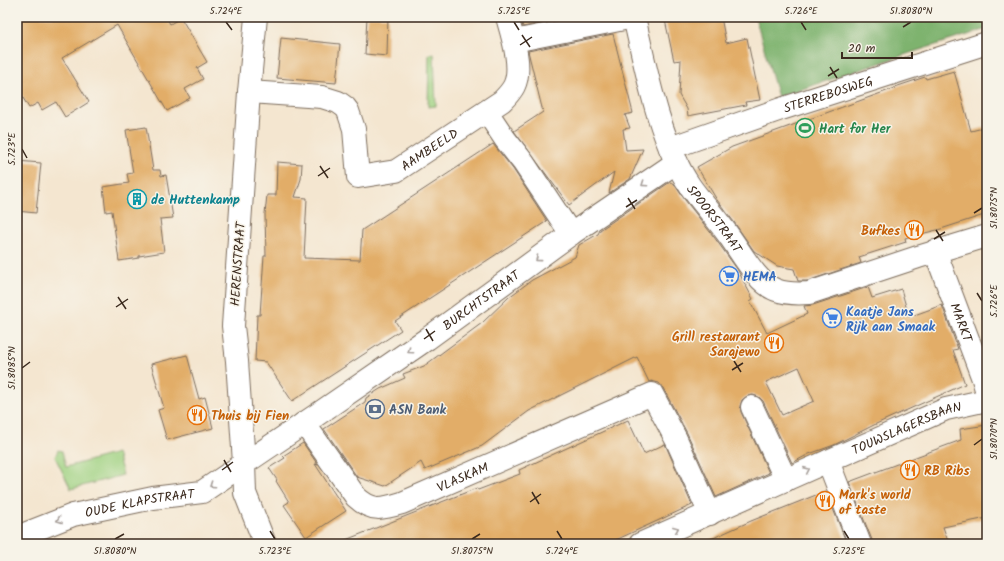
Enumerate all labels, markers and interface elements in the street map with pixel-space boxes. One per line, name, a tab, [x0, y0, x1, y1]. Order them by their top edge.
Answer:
text: 5.724°E	[210, 3, 244, 19]
text: 5.725°E	[498, 3, 532, 19]
text: 5.726°E	[785, 3, 819, 19]
text: 51.8080°N	[889, 3, 933, 19]
scale bar	[842, 34, 912, 60]
text: 20 m	[848, 39, 876, 58]
street label: STERREBOSWEG	[781, 71, 876, 120]
sports icon: Hart for Her	[794, 117, 816, 139]
place label: Hart for Her	[819, 119, 892, 140]
street label: AAMBEELD	[397, 124, 463, 177]
text: 5.723°E	[4, 131, 20, 166]
one-way arrow	[642, 179, 649, 186]
street label: SPOORSTRAAT	[680, 181, 747, 259]
text: 51.8075°N	[986, 187, 1002, 229]
building icon: de Huttenkamp	[126, 188, 148, 210]
place label: de Huttenkamp	[151, 190, 240, 211]
restaurant icon: Bufkes	[903, 219, 925, 241]
street label: HERENSTRAAT	[225, 220, 252, 307]
place label: Bufkes	[861, 221, 900, 242]
one-way arrow	[535, 254, 542, 261]
street label: BURCHTSTRAAT	[439, 265, 526, 336]
supermarket icon: HEMA	[718, 265, 740, 287]
place label: HEMA	[743, 267, 777, 288]
text: 5.726°E	[986, 283, 1002, 317]
street label: MARKT	[943, 300, 978, 346]
place label: Kaatje Jans Rijk aan Smaak	[846, 302, 936, 338]
supermarket icon: Kaatje Jans Rijk aan Smaak	[821, 307, 843, 329]
place label: Grill restaurant Sarajewo	[672, 327, 760, 363]
restaurant icon: Grill restaurant Sarajewo	[763, 332, 785, 354]
text: 51.8085°N	[4, 346, 20, 390]
one-way arrow	[407, 346, 414, 353]
street label: TOUWSLAGERSBAAN	[849, 397, 964, 461]
bank icon: ASN Bank	[364, 398, 386, 420]
place label: ASN Bank	[389, 400, 447, 421]
restaurant icon: Thuis bij Fien	[186, 404, 208, 426]
place label: Thuis bij Fien	[211, 406, 289, 427]
text: 51.8070°N	[986, 418, 1002, 460]
street label: VLASKAM	[434, 457, 493, 499]
restaurant icon: RB Ribs	[899, 459, 921, 481]
place label: RB Ribs	[924, 461, 970, 482]
one-way arrow	[803, 467, 811, 475]
one-way arrow	[209, 480, 216, 488]
street label: OUDE KLAPSTRAAT	[83, 484, 197, 524]
place label: Mark's world of taste	[839, 485, 912, 521]
restaurant icon: Mark's world of taste	[814, 490, 836, 512]
one-way arrow	[56, 516, 63, 524]
one-way arrow	[672, 525, 679, 533]
text: 51.8080°N	[93, 543, 137, 559]
text: 5.723°E	[258, 543, 293, 559]
text: 51.8075°N	[451, 543, 493, 559]
text: 5.724°E	[546, 543, 580, 559]
text: 5.725°E	[833, 543, 867, 559]

